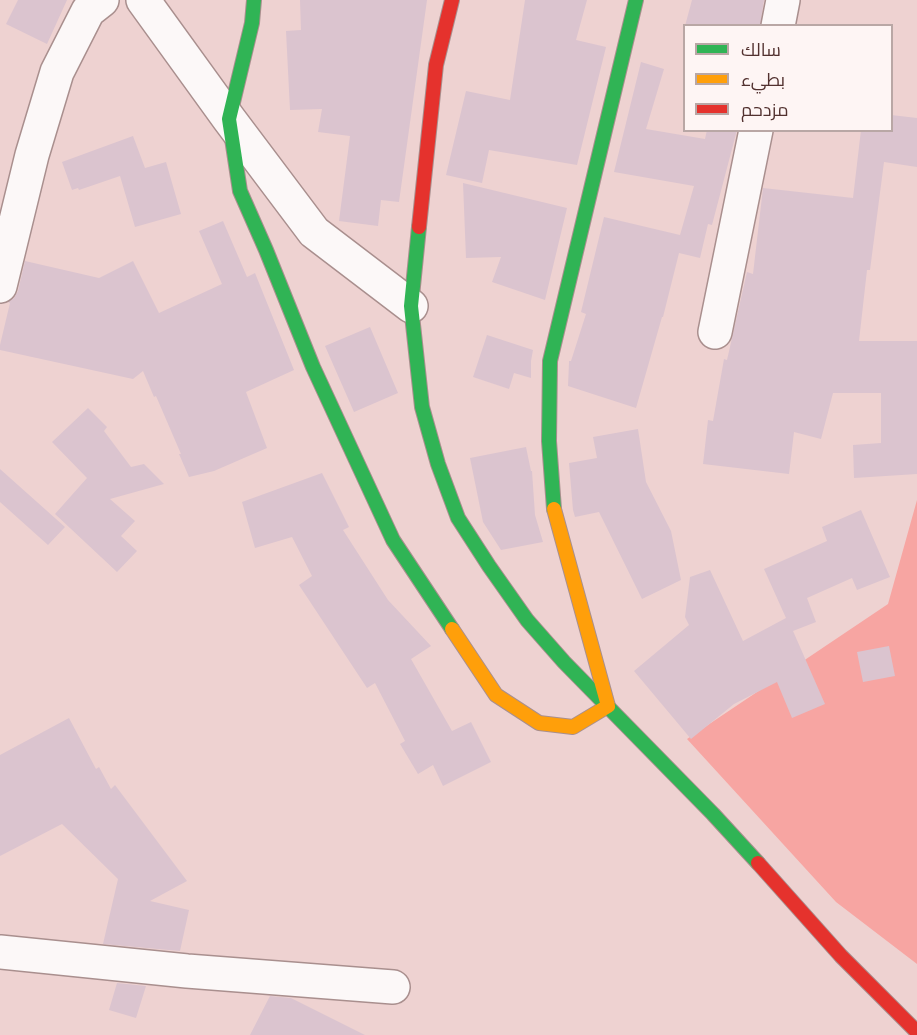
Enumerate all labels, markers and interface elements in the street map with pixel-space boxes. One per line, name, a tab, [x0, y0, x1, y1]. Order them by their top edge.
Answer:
legend	[683, 24, 893, 132]
text: سالك	[741, 39, 781, 60]
text: بطيء	[741, 69, 785, 90]
text: مزدحم	[741, 99, 789, 120]

